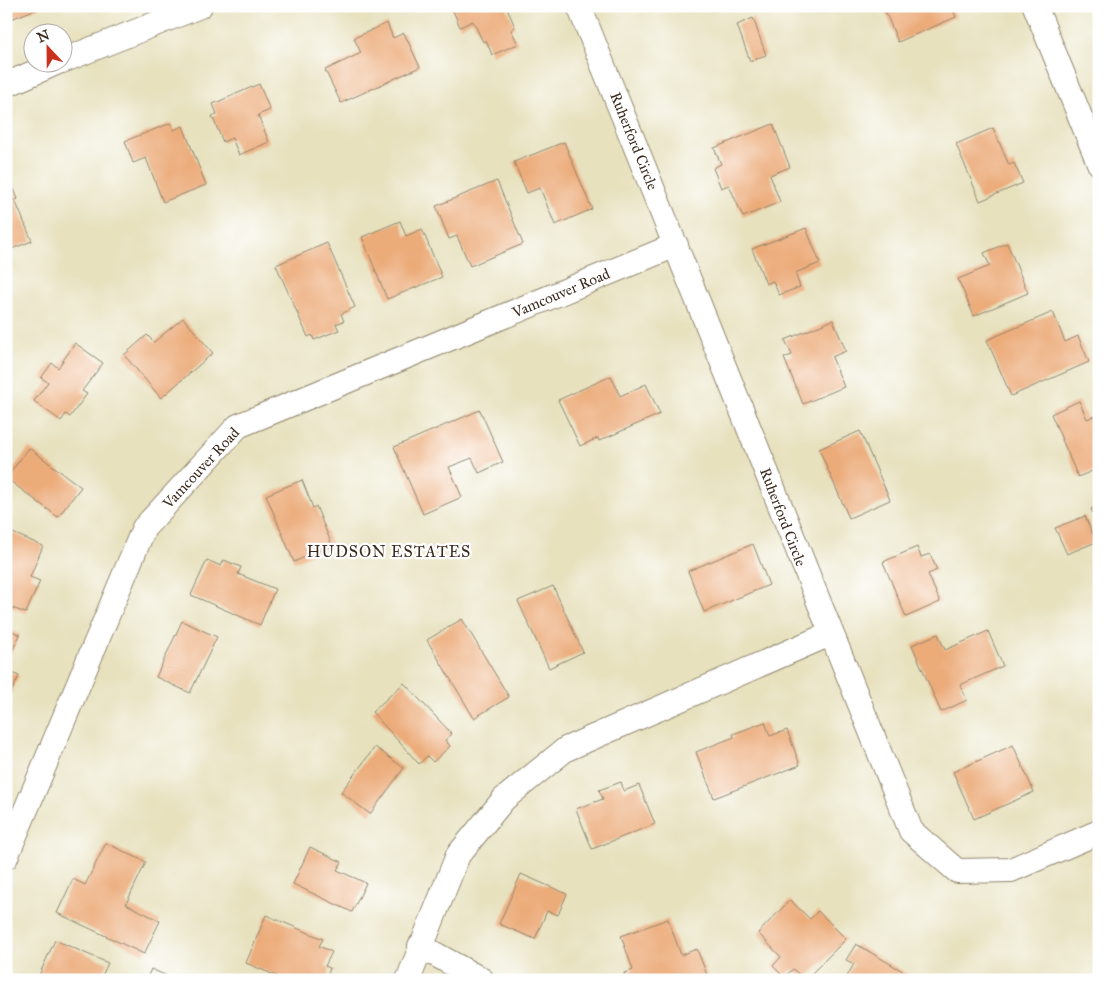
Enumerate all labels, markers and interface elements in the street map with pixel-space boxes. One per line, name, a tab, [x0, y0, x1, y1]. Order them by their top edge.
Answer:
north arrow	[22, 22, 72, 72]
text: N	[35, 26, 52, 47]
street label: Ruherford Circle	[606, 89, 662, 193]
street label: Vamcouver Road	[509, 264, 613, 322]
street label: Vamcouver Road	[158, 423, 243, 513]
street label: Ruherford Circle	[756, 465, 810, 569]
district label: HUDSON ESTATES	[307, 542, 471, 561]

